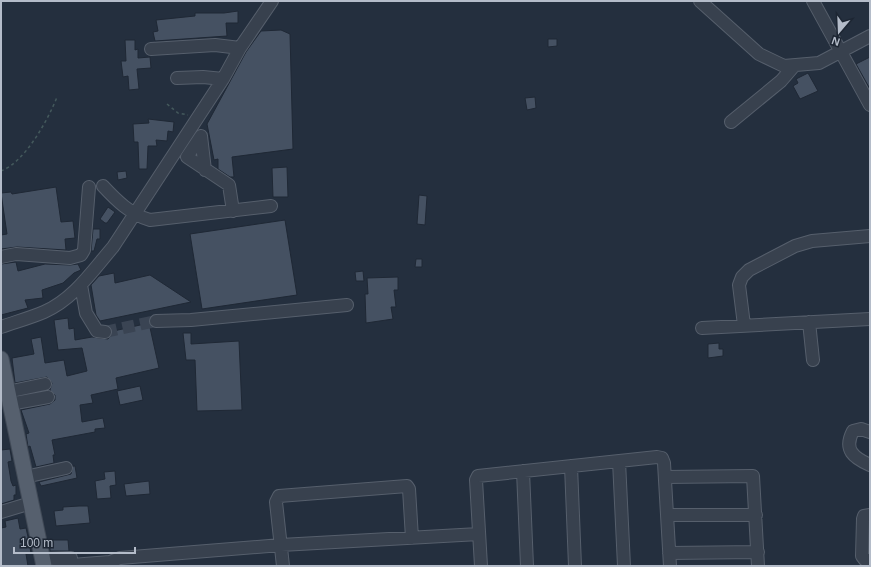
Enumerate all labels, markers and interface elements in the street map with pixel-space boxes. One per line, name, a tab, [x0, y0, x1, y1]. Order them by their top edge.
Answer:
north arrow	[819, 12, 859, 52]
text: N	[830, 34, 841, 48]
scale bar	[14, 529, 135, 555]
text: 100 m	[20, 536, 53, 550]

